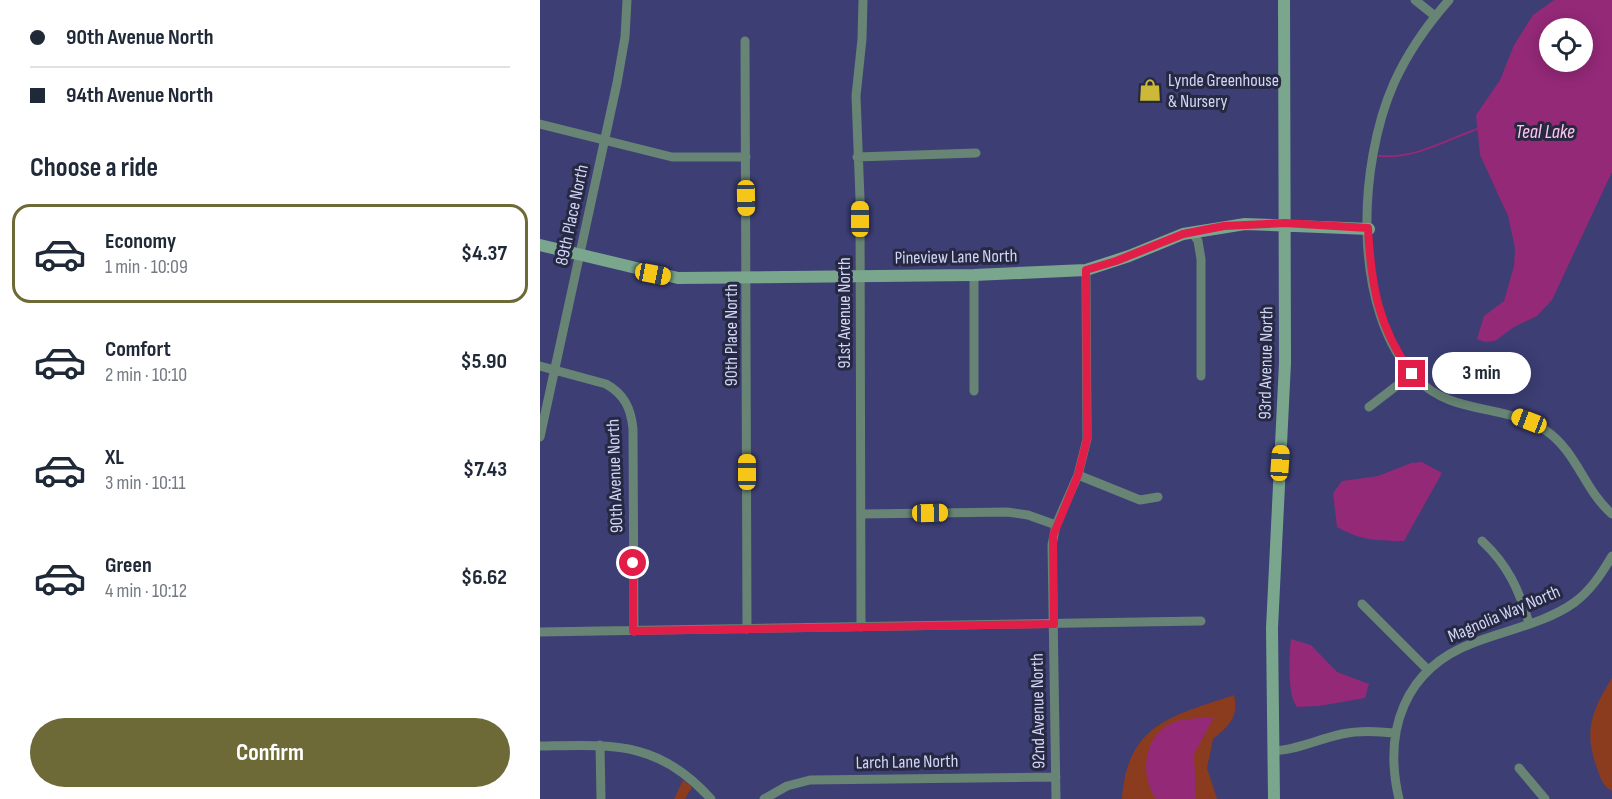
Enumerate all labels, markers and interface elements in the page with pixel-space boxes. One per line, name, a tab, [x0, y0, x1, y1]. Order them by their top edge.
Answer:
map controls	[1539, 18, 1593, 72]
button: locate	[1539, 18, 1593, 72]
text: 90th Avenue North	[66, 24, 214, 51]
place label: Lynde Greenhouse & Nursery	[1168, 70, 1279, 112]
shop icon: Lynde Greenhouse & Nursery	[1137, 77, 1163, 103]
text: 94th Avenue North	[66, 82, 213, 109]
water label: Teal Lake	[1515, 120, 1575, 144]
text: Choose a ride	[30, 152, 158, 184]
street label: 89th Place North	[551, 163, 593, 267]
car	[737, 180, 755, 216]
car	[851, 201, 869, 237]
icon: car	[33, 227, 87, 281]
text: Economy	[105, 228, 176, 255]
text: $4.37	[461, 240, 507, 267]
street label: Pineview Lane North	[894, 245, 1018, 269]
text: 1 min · 10:09	[105, 255, 188, 279]
street label: 91st Avenue North	[834, 257, 855, 369]
car	[634, 262, 672, 286]
street label: 90th Place North	[721, 284, 742, 386]
street label: 93rd Avenue North	[1255, 306, 1277, 420]
icon: car	[33, 335, 87, 389]
text: Comfort	[105, 336, 171, 363]
text: $5.90	[461, 348, 507, 375]
callout: 3 min	[1433, 353, 1532, 395]
route end	[1398, 360, 1425, 387]
text: 3 min	[1462, 361, 1501, 385]
text: 2 min · 10:10	[105, 363, 187, 387]
car	[1509, 406, 1549, 436]
street label: 90th Avenue North	[603, 419, 627, 533]
icon: car	[33, 443, 87, 497]
text: XL	[105, 444, 124, 471]
car	[1270, 444, 1290, 482]
car	[738, 454, 756, 490]
text: $7.43	[463, 456, 507, 483]
text: 3 min · 10:11	[105, 471, 185, 495]
car	[912, 504, 948, 522]
route start	[619, 549, 646, 576]
icon: car	[33, 551, 87, 605]
text: Green	[105, 552, 152, 579]
text: $6.62	[461, 564, 507, 591]
text: 4 min · 10:12	[105, 579, 187, 603]
street label: Magnolia Way North	[1445, 581, 1563, 647]
street label: 92nd Avenue North	[1026, 653, 1050, 769]
button: Confirm	[30, 718, 510, 787]
street label: Larch Lane North	[855, 751, 959, 773]

